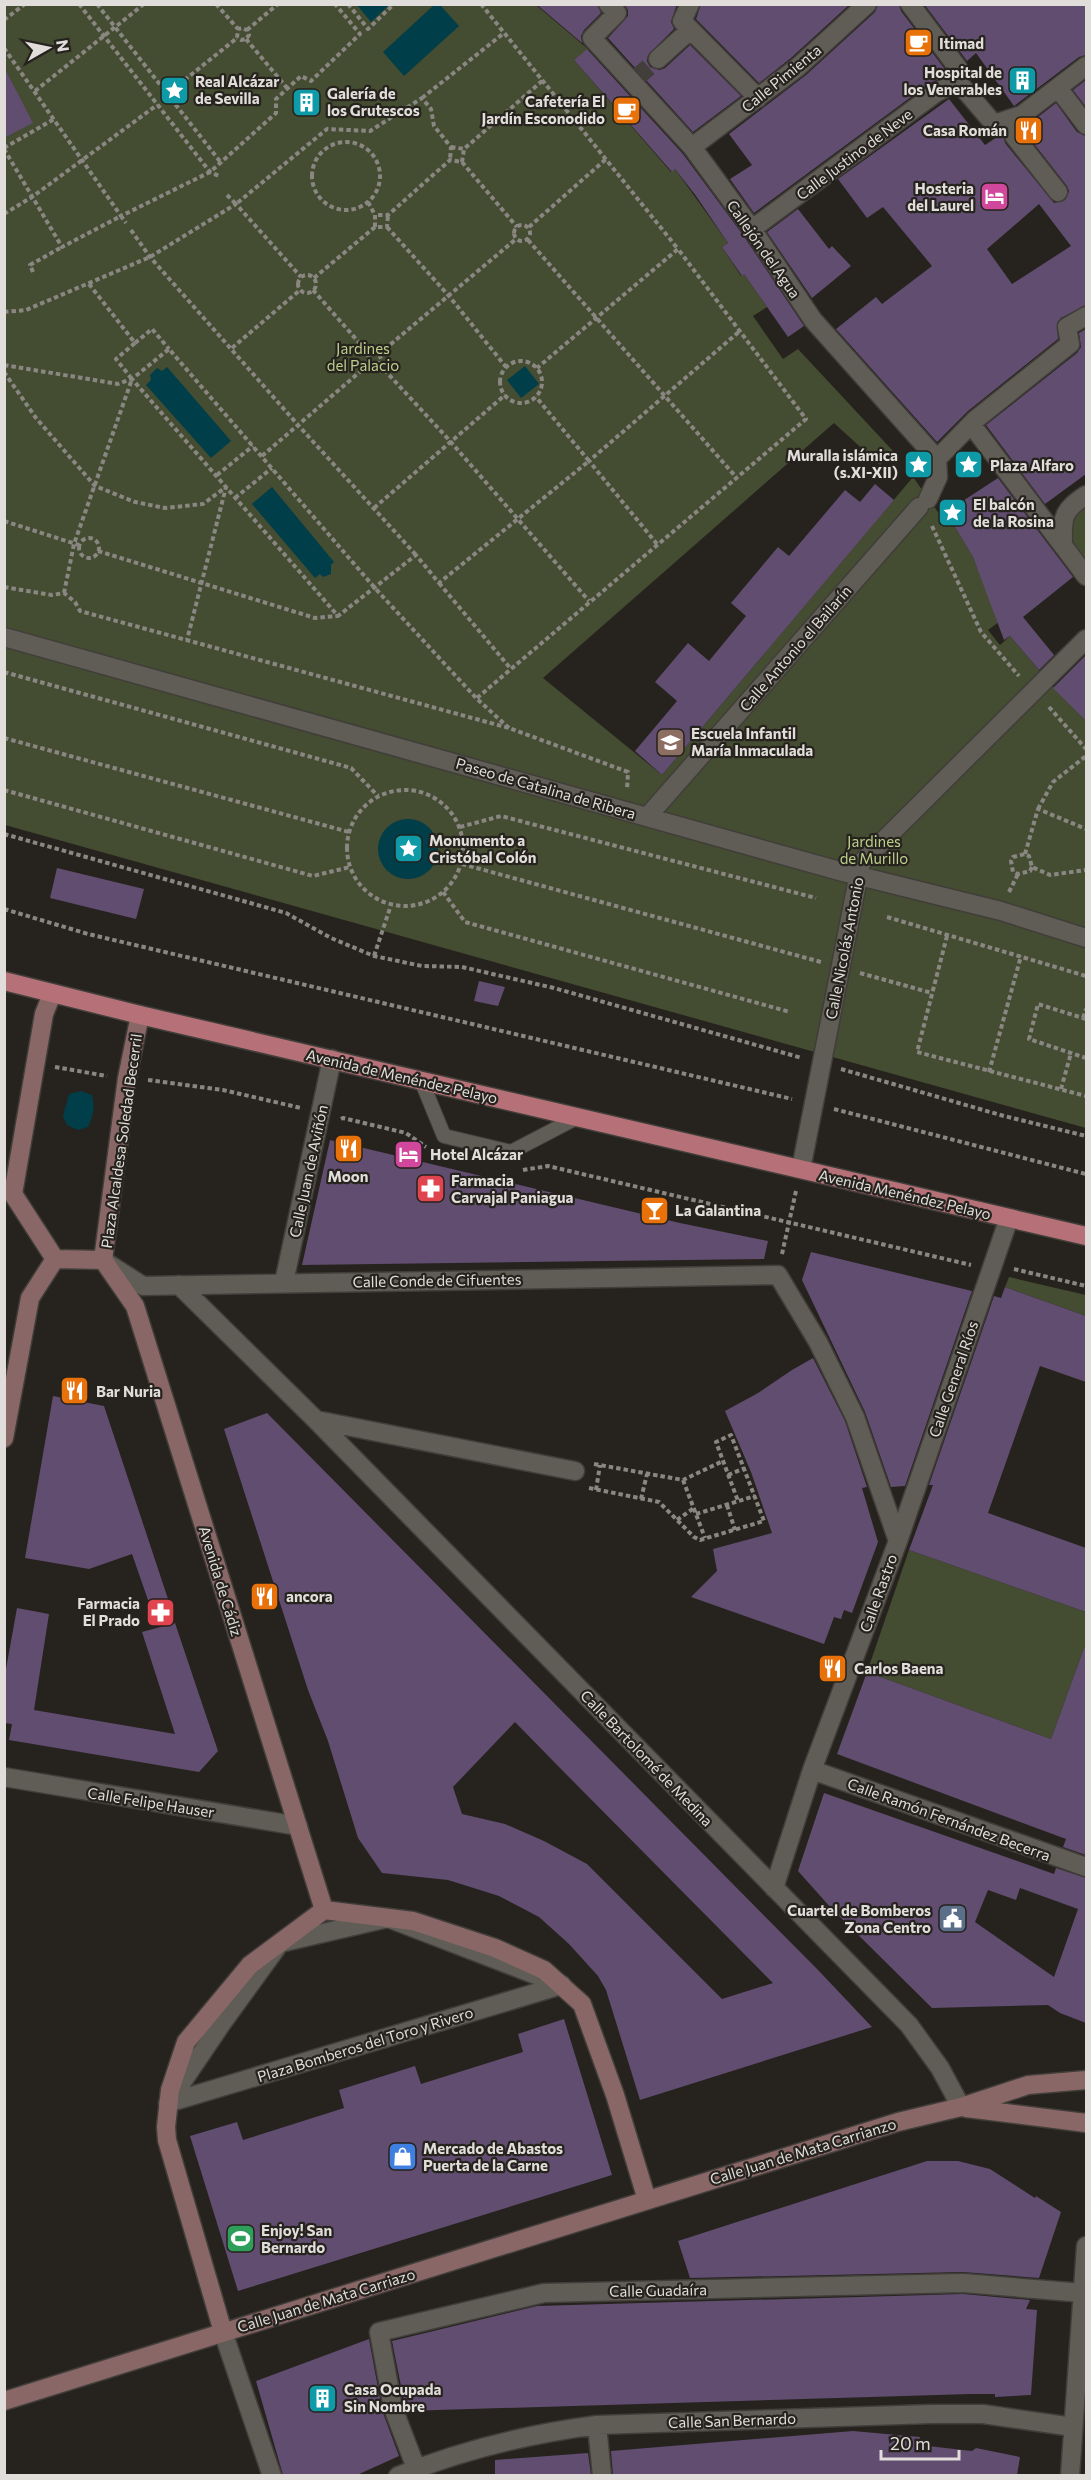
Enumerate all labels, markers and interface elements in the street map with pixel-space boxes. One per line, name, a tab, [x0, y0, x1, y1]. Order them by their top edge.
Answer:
north arrow	[18, 18, 78, 78]
cafe icon: Itimad	[902, 27, 934, 59]
place label: Itimad	[939, 34, 984, 52]
text: N	[53, 38, 74, 53]
street label: Calle Pimienta	[738, 40, 824, 116]
place label: Hospital de los Venerables	[903, 63, 1002, 98]
building icon: Hospital de los Venerables	[1007, 65, 1039, 97]
place label: Real Alcázar de Sevilla	[195, 72, 279, 107]
place icon: Real Alcázar de Sevilla	[158, 74, 190, 106]
place label: Galería de los Grutescos	[327, 84, 420, 119]
building icon: Galería de los Grutescos	[290, 86, 322, 118]
place label: Cafetería El Jardín Esconodido	[481, 92, 605, 127]
cafe icon: Cafetería El Jardín Esconodido	[610, 94, 642, 126]
street label: Calle Justino de Neve	[793, 105, 916, 203]
restaurant icon: Casa Román	[1012, 114, 1044, 146]
place label: Casa Román	[923, 121, 1007, 139]
place label: Hosteria del Laurel	[907, 179, 974, 214]
hotel icon: Hosteria del Laurel	[979, 181, 1011, 213]
street label: Callejón del Agua	[723, 197, 805, 301]
park label: Jardines del Palacio	[327, 339, 399, 374]
place label: Muralla islámica (s.XI-XII)	[787, 446, 898, 481]
place icon: Muralla islámica (s.XI-XII)	[903, 448, 935, 480]
place icon: Plaza Alfaro	[953, 449, 985, 481]
place label: Plaza Alfaro	[990, 456, 1074, 474]
place label: El balcón de la Rosina	[973, 495, 1054, 530]
place icon: El balcón de la Rosina	[936, 497, 968, 529]
street label: Calle Antonio el Bailarín	[735, 581, 855, 715]
place label: Escuela Infantil María Inmaculada	[691, 724, 813, 759]
school or university icon: Escuela Infantil María Inmaculada	[654, 726, 686, 758]
street label: Paseo de Catalina de Ribera	[454, 754, 638, 822]
place label: Monumento a Cristóbal Colón	[429, 831, 536, 866]
park label: Jardines de Murillo	[840, 832, 908, 867]
place icon: Monumento a Cristóbal Colón	[392, 833, 424, 865]
street label: Calle Nicolás Antonio	[821, 875, 867, 1021]
street label: Plaza Alcaldesa Soledad Becerril	[97, 1032, 145, 1250]
street label: Avenida de Menéndez Pelayo	[305, 1045, 499, 1107]
street label: Calle Juan de Aviñón	[285, 1103, 331, 1239]
restaurant icon: Moon	[332, 1133, 364, 1165]
hotel icon: Hotel Alcázar	[393, 1138, 425, 1170]
place label: Hotel Alcázar	[430, 1145, 523, 1163]
street label: Avenida Menéndez Pelayo	[817, 1165, 993, 1223]
place label: Moon	[328, 1167, 368, 1185]
place label: Farmacia Carvajal Paniagua	[451, 1171, 573, 1206]
pharmacy icon: Farmacia Carvajal Paniagua	[414, 1173, 446, 1205]
bar icon: La Galantina	[638, 1194, 670, 1226]
place label: La Galantina	[675, 1201, 761, 1219]
street label: Calle Conde de Cifuentes	[352, 1270, 522, 1290]
street label: Calle General Ríos	[925, 1318, 981, 1440]
restaurant icon: Bar Nuria	[59, 1375, 91, 1407]
place label: Bar Nuria	[96, 1382, 161, 1400]
street label: Avenida de Cádiz	[196, 1524, 246, 1638]
street label: Calle Rastro	[856, 1551, 900, 1635]
restaurant icon: ancora	[249, 1580, 281, 1612]
place label: ancora	[286, 1587, 333, 1605]
place label: Farmacia El Prado	[77, 1594, 140, 1629]
pharmacy icon: Farmacia El Prado	[145, 1596, 177, 1628]
restaurant icon: Carlos Baena	[817, 1652, 849, 1684]
place label: Carlos Baena	[854, 1659, 944, 1677]
street label: Calle Bartolomé de Medina	[577, 1686, 717, 1830]
street label: Calle Ramón Fernández Becerra	[845, 1774, 1053, 1864]
street label: Calle Felipe Hauser	[86, 1783, 216, 1821]
place label: Cuartel de Bomberos Zona Centro	[787, 1901, 931, 1936]
public building icon: Cuartel de Bomberos Zona Centro	[936, 1903, 968, 1935]
street label: Plaza Bomberos del Toro y Rivero	[255, 2003, 475, 2085]
street label: Calle Juan de Mata Carrianzo	[708, 2114, 898, 2188]
place label: Mercado de Abastos Puerta de la Carne	[423, 2139, 563, 2174]
shop icon: Mercado de Abastos Puerta de la Carne	[386, 2141, 418, 2173]
place label: Enjoy! San Bernardo	[261, 2221, 332, 2256]
sports icon: Enjoy! San Bernardo	[224, 2223, 256, 2255]
street label: Calle Juan de Mata Carriazo	[235, 2264, 417, 2336]
street label: Calle Guadaíra	[609, 2280, 707, 2300]
place label: Casa Ocupada Sin Nombre	[344, 2380, 442, 2415]
building icon: Casa Ocupada Sin Nombre	[307, 2382, 339, 2414]
street label: Calle San Bernardo	[668, 2409, 796, 2431]
scale bar	[881, 2423, 959, 2461]
text: 20 m	[890, 2432, 931, 2454]

